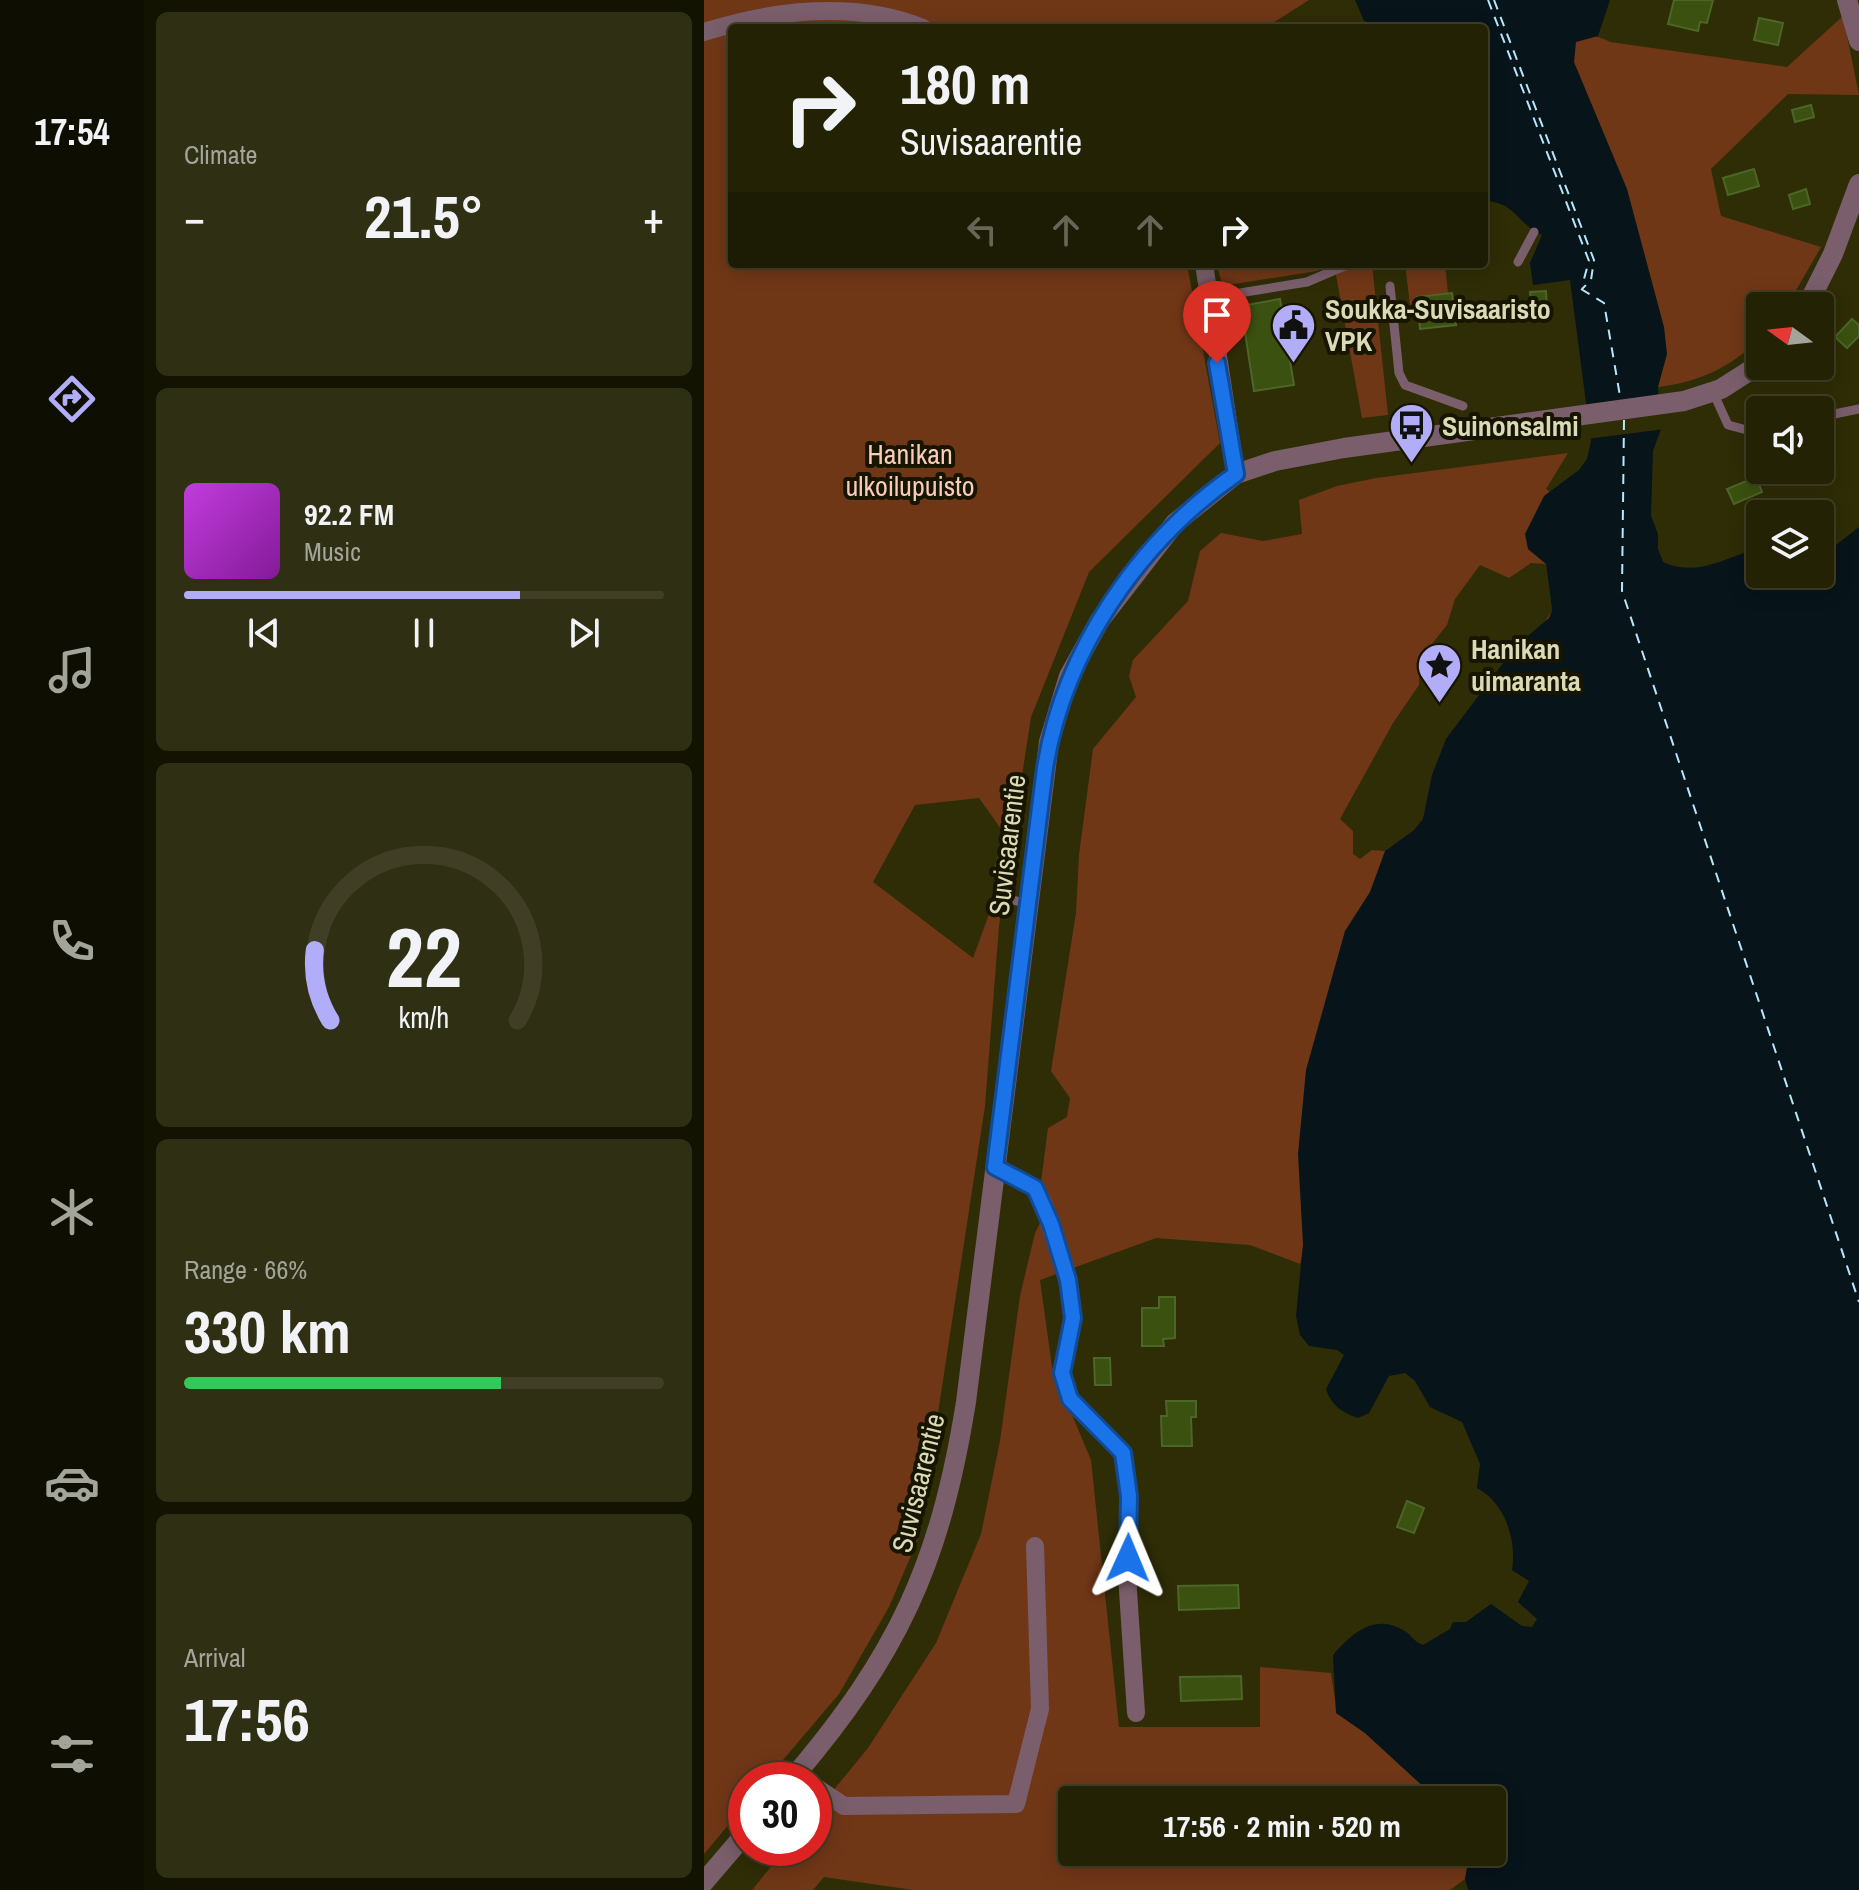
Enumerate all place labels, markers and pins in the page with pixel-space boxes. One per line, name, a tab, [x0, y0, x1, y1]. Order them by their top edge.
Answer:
pin	[1183, 281, 1251, 363]
place label: Soukka-Suvisaaristo VPK	[1325, 290, 1551, 360]
public building icon: Soukka-Suvisaaristo VPK	[1270, 301, 1318, 364]
bus stop icon: Suinonsalmi	[1387, 402, 1435, 465]
place label: Suinonsalmi	[1442, 407, 1579, 445]
place label: Hanikan uimaranta	[1471, 630, 1581, 700]
place icon: Hanikan uimaranta	[1416, 641, 1464, 704]

